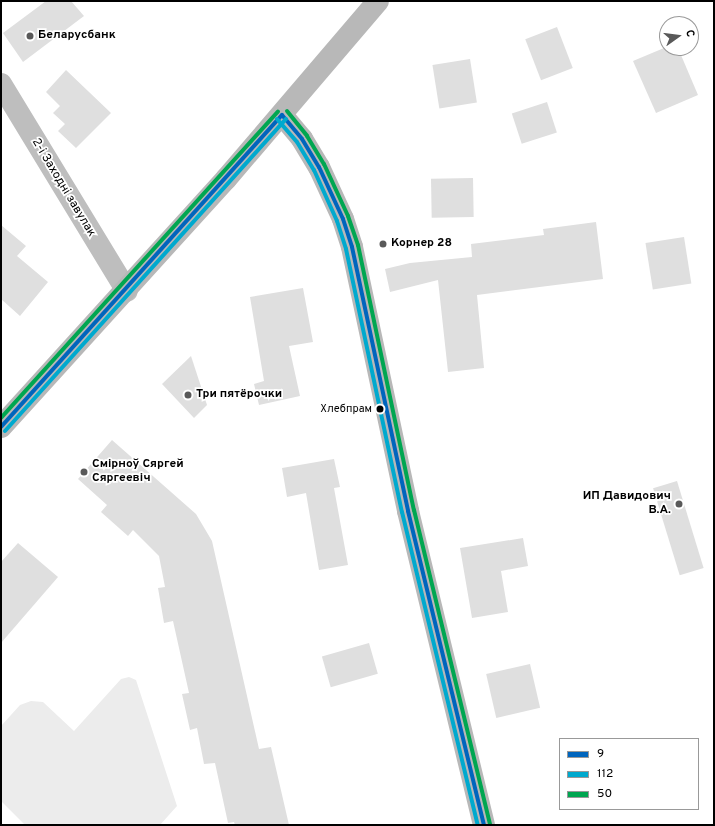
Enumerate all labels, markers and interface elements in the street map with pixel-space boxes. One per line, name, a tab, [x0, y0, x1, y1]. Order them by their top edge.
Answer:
north arrow	[659, 16, 699, 56]
text: С	[682, 28, 697, 38]
place label: Беларусбанк	[38, 29, 116, 43]
marker: Беларусбанк	[25, 31, 35, 41]
street label: 2-і Заходні завулак	[28, 136, 98, 240]
place label: Корнер 28	[391, 237, 452, 251]
marker: Корнер 28	[378, 239, 388, 249]
place label: Три пятёрочки	[196, 388, 282, 402]
marker: Три пятёрочки	[183, 390, 193, 400]
place label: Хлебпрам	[320, 402, 372, 416]
marker: Хлебпрам	[375, 404, 385, 414]
place label: Смірноў Сяргей Сяргеевіч	[92, 458, 184, 486]
marker: Смірноў Сяргей Сяргеевіч	[79, 467, 89, 477]
place label: ИП Давидович В.А.	[583, 490, 671, 518]
marker: ИП Давидович В.А.	[674, 499, 684, 509]
legend	[559, 738, 699, 810]
text: 9	[597, 746, 604, 762]
text: 112	[597, 766, 613, 782]
text: 50	[597, 786, 612, 802]

